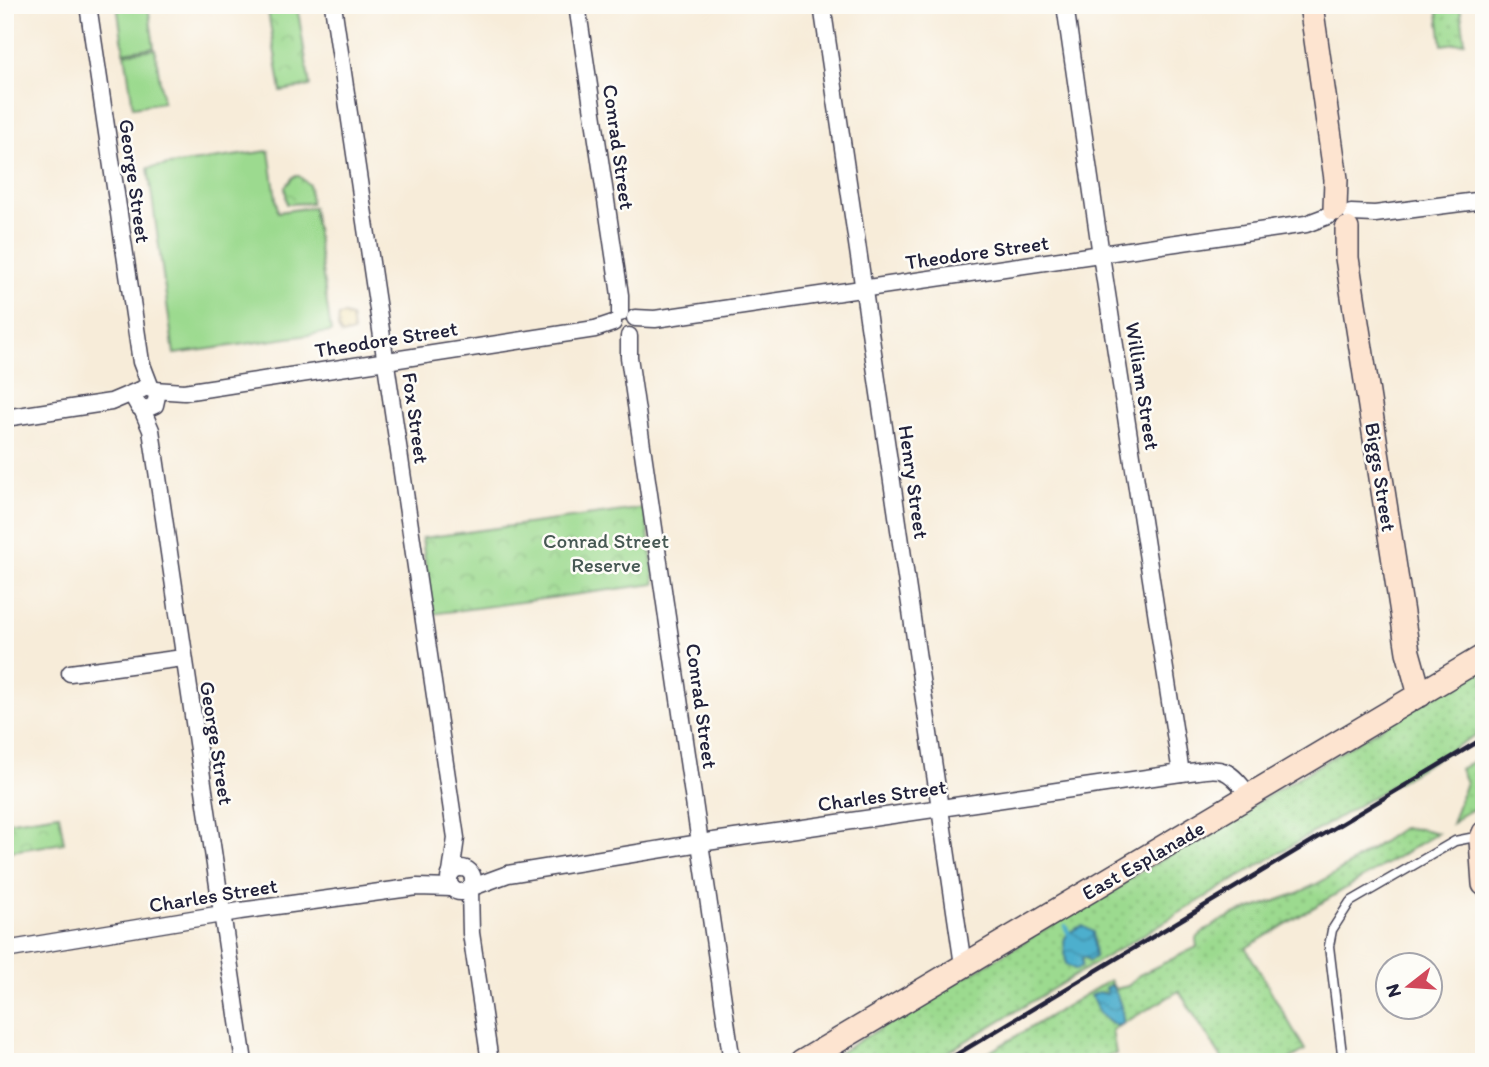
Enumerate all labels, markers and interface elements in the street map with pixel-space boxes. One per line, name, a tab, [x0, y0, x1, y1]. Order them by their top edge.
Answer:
street label: Conrad Street	[598, 83, 640, 211]
street label: George Street	[114, 117, 156, 245]
street label: Theodore Street	[904, 230, 1050, 274]
street label: Theodore Street	[313, 315, 459, 363]
street label: William Street	[1121, 320, 1165, 452]
street label: Fox Street	[397, 371, 435, 465]
street label: Biggs Street	[1360, 421, 1402, 533]
street label: Henry Street	[894, 424, 934, 541]
park label: Conrad Street Reserve	[543, 528, 669, 577]
street label: Conrad Street	[681, 642, 723, 770]
street label: George Street	[195, 679, 239, 807]
street label: Charles Street	[816, 774, 948, 816]
street label: East Esplanade	[1077, 815, 1209, 905]
street label: Charles Street	[147, 872, 279, 917]
north arrow	[1374, 951, 1444, 1021]
text: N	[1380, 981, 1406, 1000]

